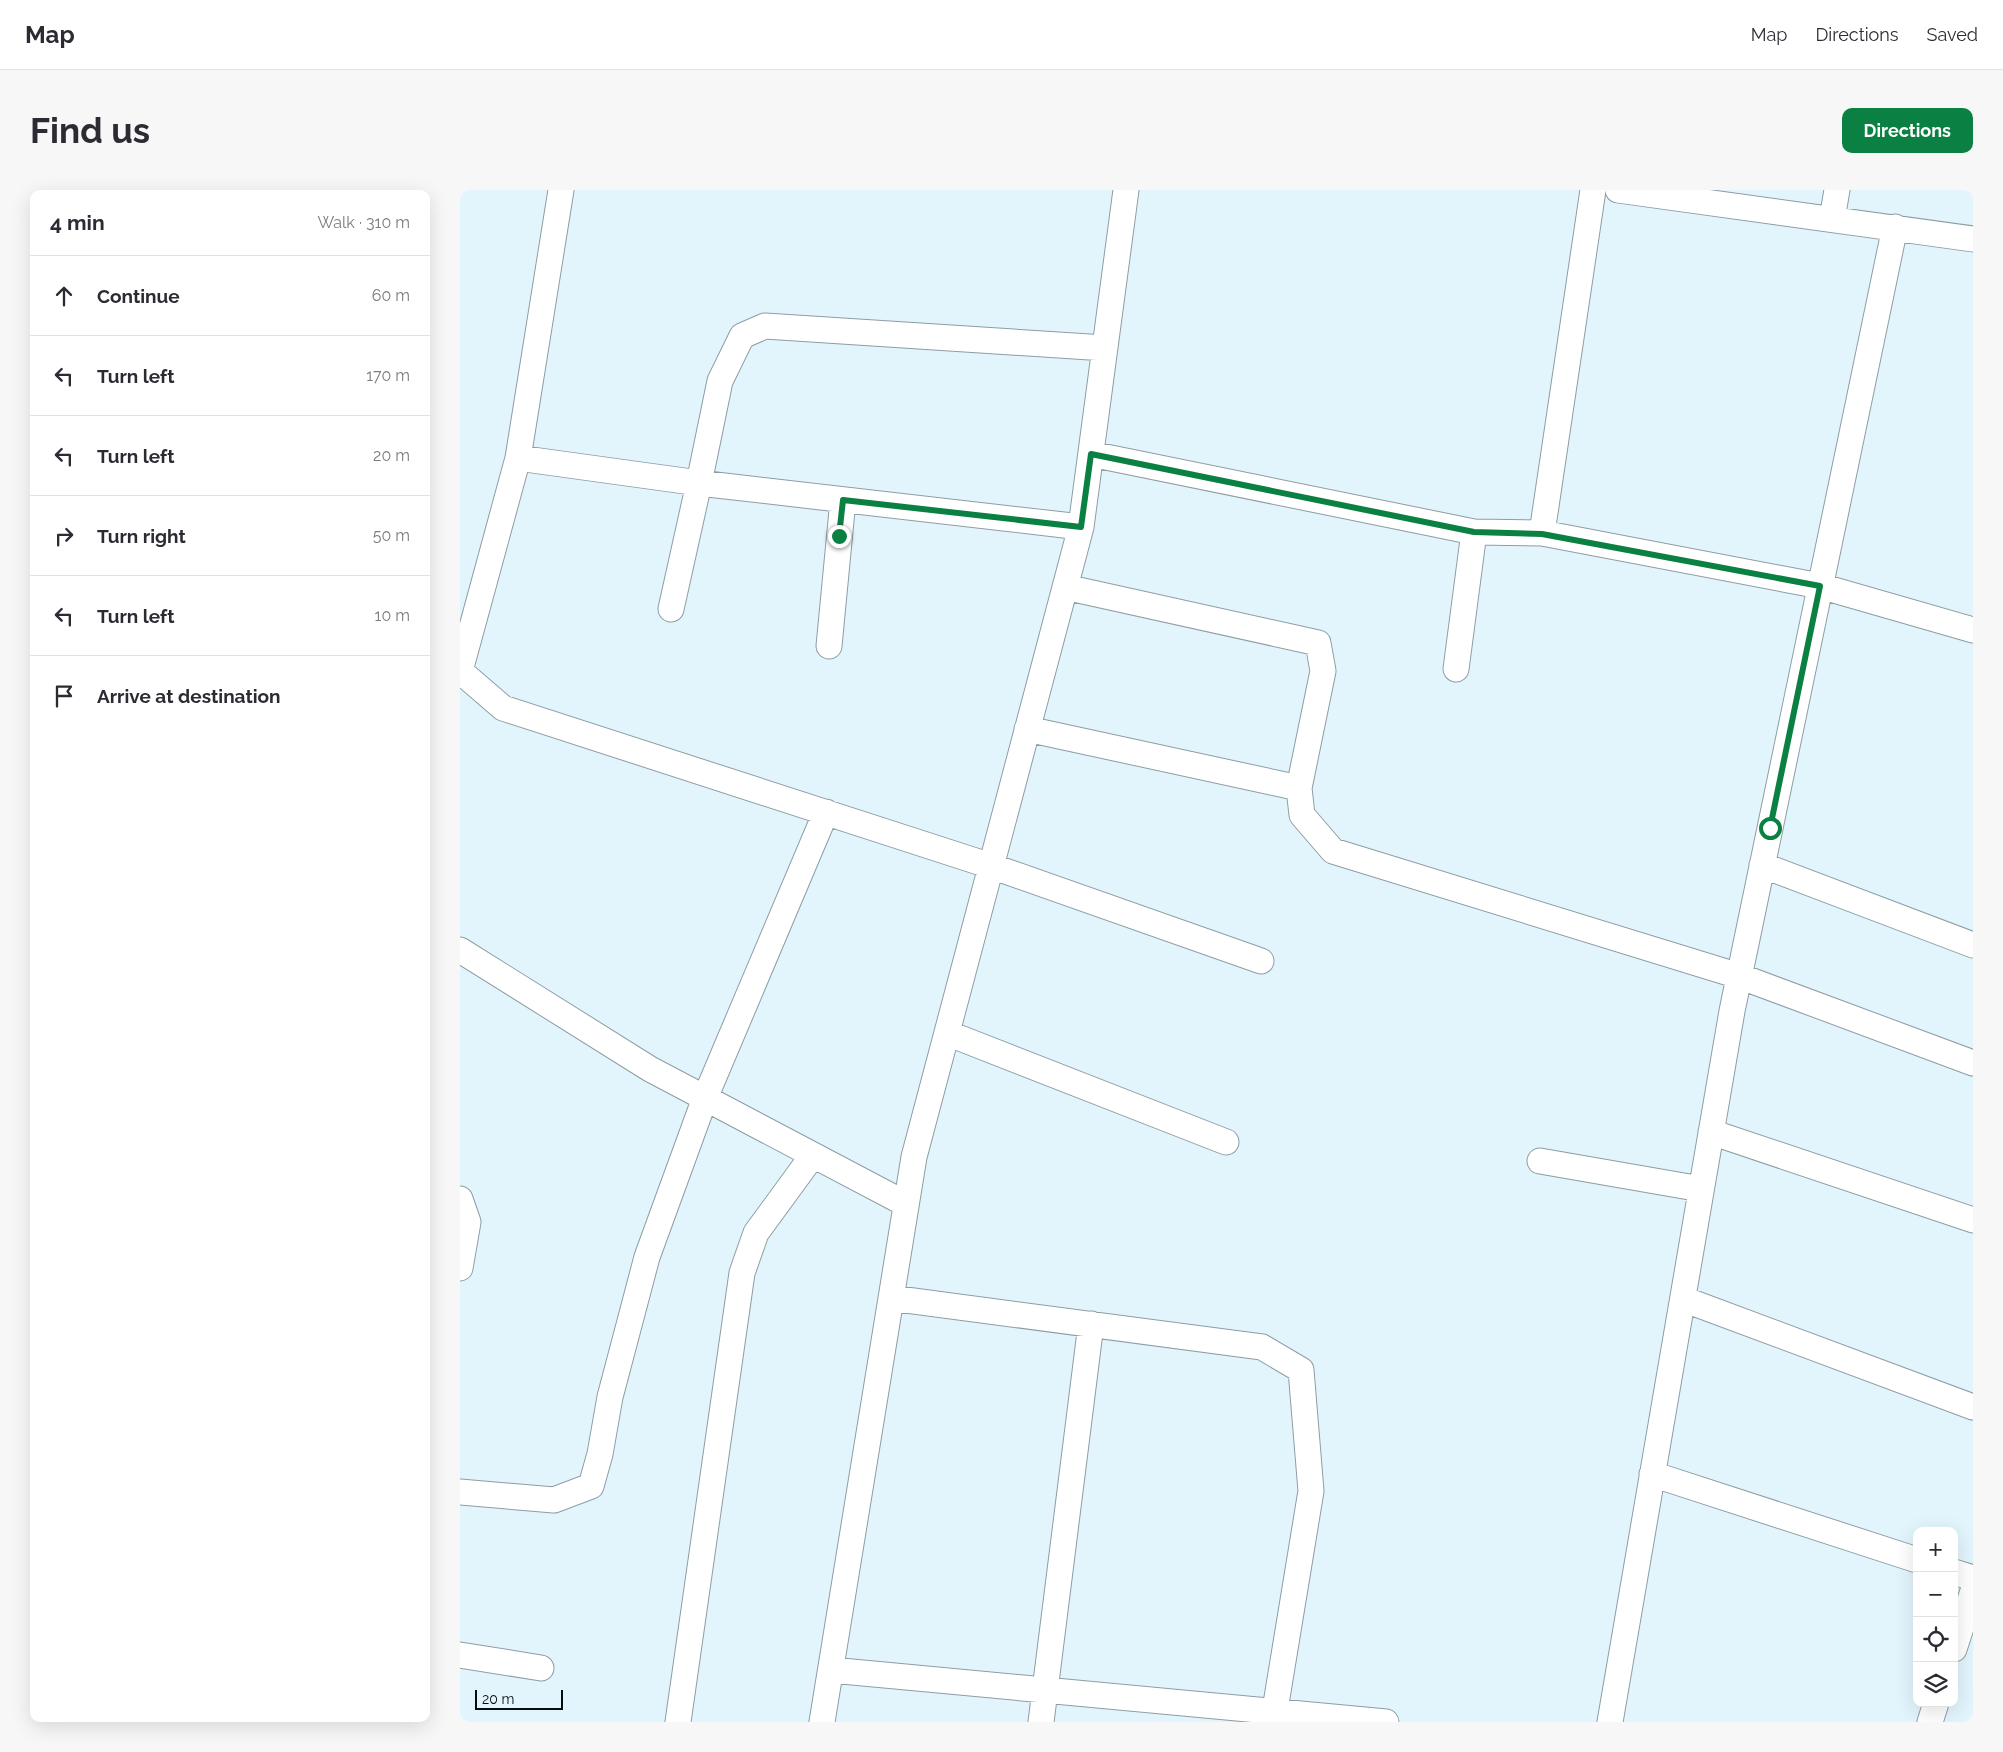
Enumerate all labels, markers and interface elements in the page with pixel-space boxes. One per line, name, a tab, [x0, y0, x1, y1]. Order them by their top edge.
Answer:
text: Map	[25, 20, 75, 49]
text: Map	[1751, 24, 1787, 45]
text: Directions	[1815, 24, 1899, 45]
text: Saved	[1927, 24, 1978, 45]
button: Directions	[1842, 108, 1973, 153]
text: Find us	[30, 110, 150, 151]
text: 4 min	[50, 210, 105, 235]
text: Walk · 310 m	[317, 213, 410, 232]
icon: ahead	[50, 282, 78, 310]
text: Continue	[97, 285, 180, 307]
text: 60 m	[372, 286, 410, 305]
icon: left	[50, 362, 78, 390]
text: Turn left	[97, 365, 174, 387]
text: 170 m	[366, 366, 410, 385]
icon: left	[50, 442, 78, 470]
text: Turn left	[97, 445, 174, 467]
text: 20 m	[373, 446, 410, 465]
icon: right	[50, 522, 78, 550]
text: Turn right	[97, 525, 186, 547]
route end	[828, 525, 851, 548]
text: 50 m	[373, 526, 410, 545]
icon: left	[50, 602, 78, 630]
text: Turn left	[97, 605, 174, 627]
text: 10 m	[375, 606, 410, 625]
icon: arrive	[50, 682, 78, 710]
text: Arrive at destination	[97, 685, 281, 707]
route start	[1759, 817, 1782, 840]
map controls	[1913, 1527, 1958, 1707]
button: +	[1913, 1527, 1958, 1572]
button: −	[1913, 1572, 1958, 1617]
button: locate	[1913, 1617, 1958, 1662]
button: layers	[1913, 1662, 1958, 1707]
scale bar	[475, 1687, 562, 1710]
text: 20 m	[482, 1691, 514, 1707]

